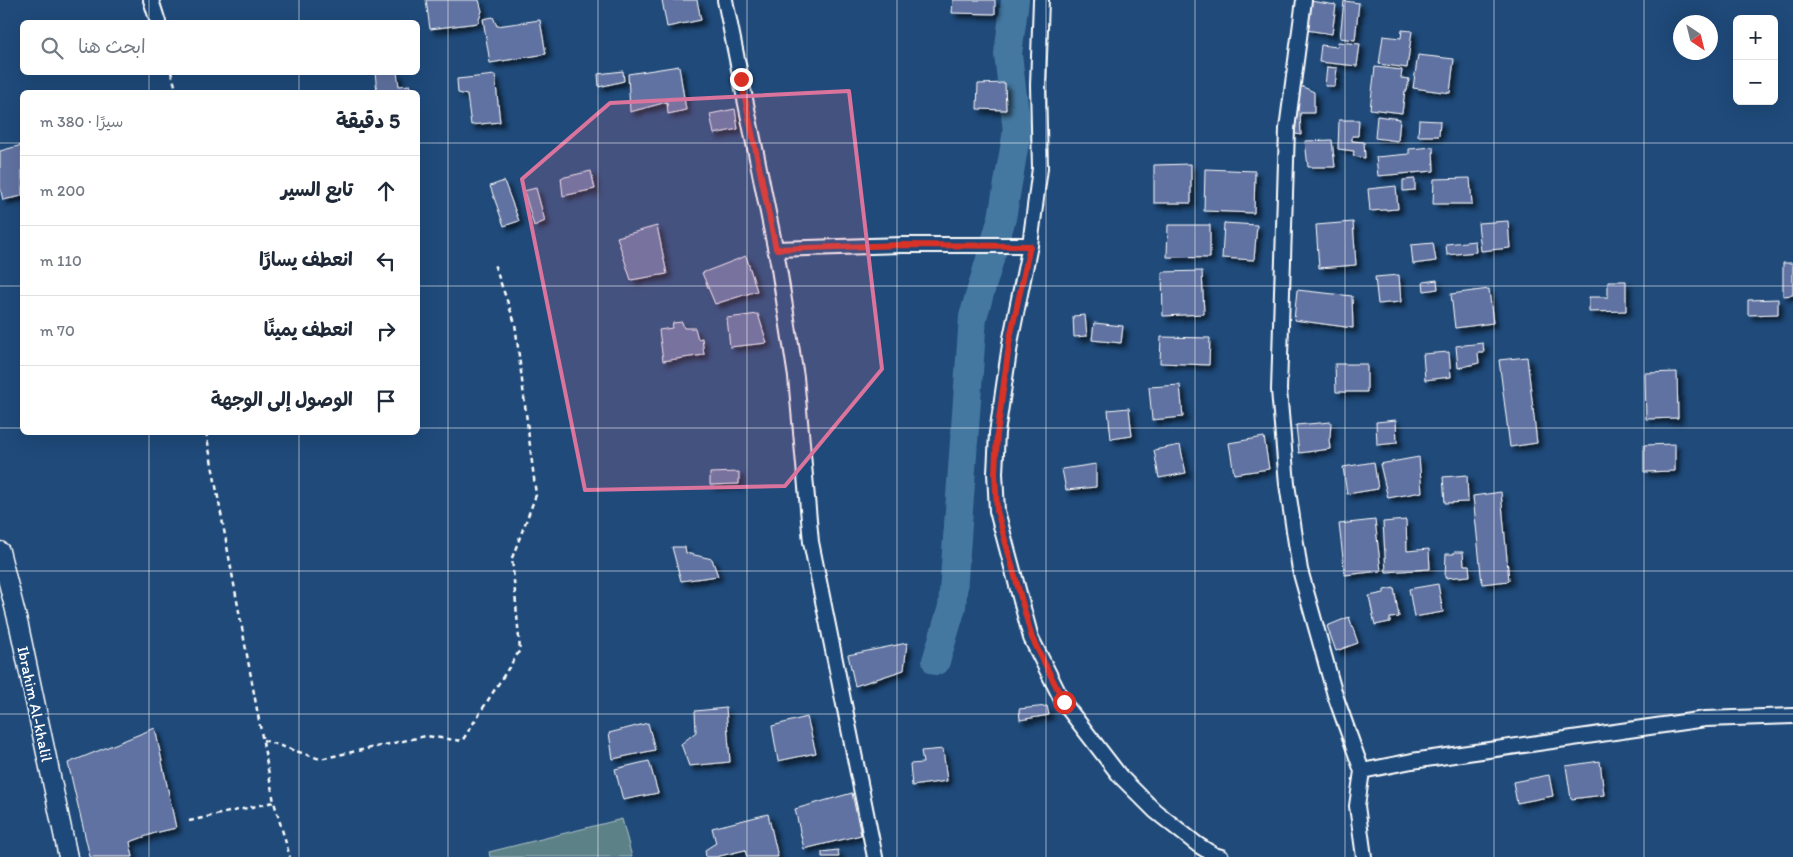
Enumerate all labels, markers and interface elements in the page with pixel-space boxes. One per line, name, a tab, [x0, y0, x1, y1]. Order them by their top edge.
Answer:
north arrow	[1673, 15, 1718, 60]
map controls	[1733, 15, 1778, 105]
button: +	[1733, 15, 1778, 60]
search box	[20, 20, 420, 75]
icon: search	[38, 34, 66, 62]
text: ابحث هنا	[78, 35, 146, 58]
button: −	[1733, 60, 1778, 105]
route end	[730, 68, 753, 91]
text: 5 دقيقة	[336, 108, 400, 133]
text: سيرًا · 380 m	[40, 112, 123, 131]
icon: ahead	[372, 177, 400, 205]
text: تابع السير	[281, 178, 353, 201]
text: 200 m	[40, 181, 85, 200]
icon: left	[372, 247, 400, 275]
text: انعطف يسارًا	[259, 248, 353, 271]
text: 110 m	[40, 251, 82, 270]
icon: right	[372, 317, 400, 345]
text: انعطف يمينًا	[264, 318, 353, 341]
text: 70 m	[40, 321, 75, 340]
icon: arrive	[372, 387, 400, 415]
text: الوصول إلى الوجهة	[211, 388, 353, 411]
street label: Ibrahim Al-khalil	[13, 644, 57, 764]
route start	[1053, 691, 1076, 714]

